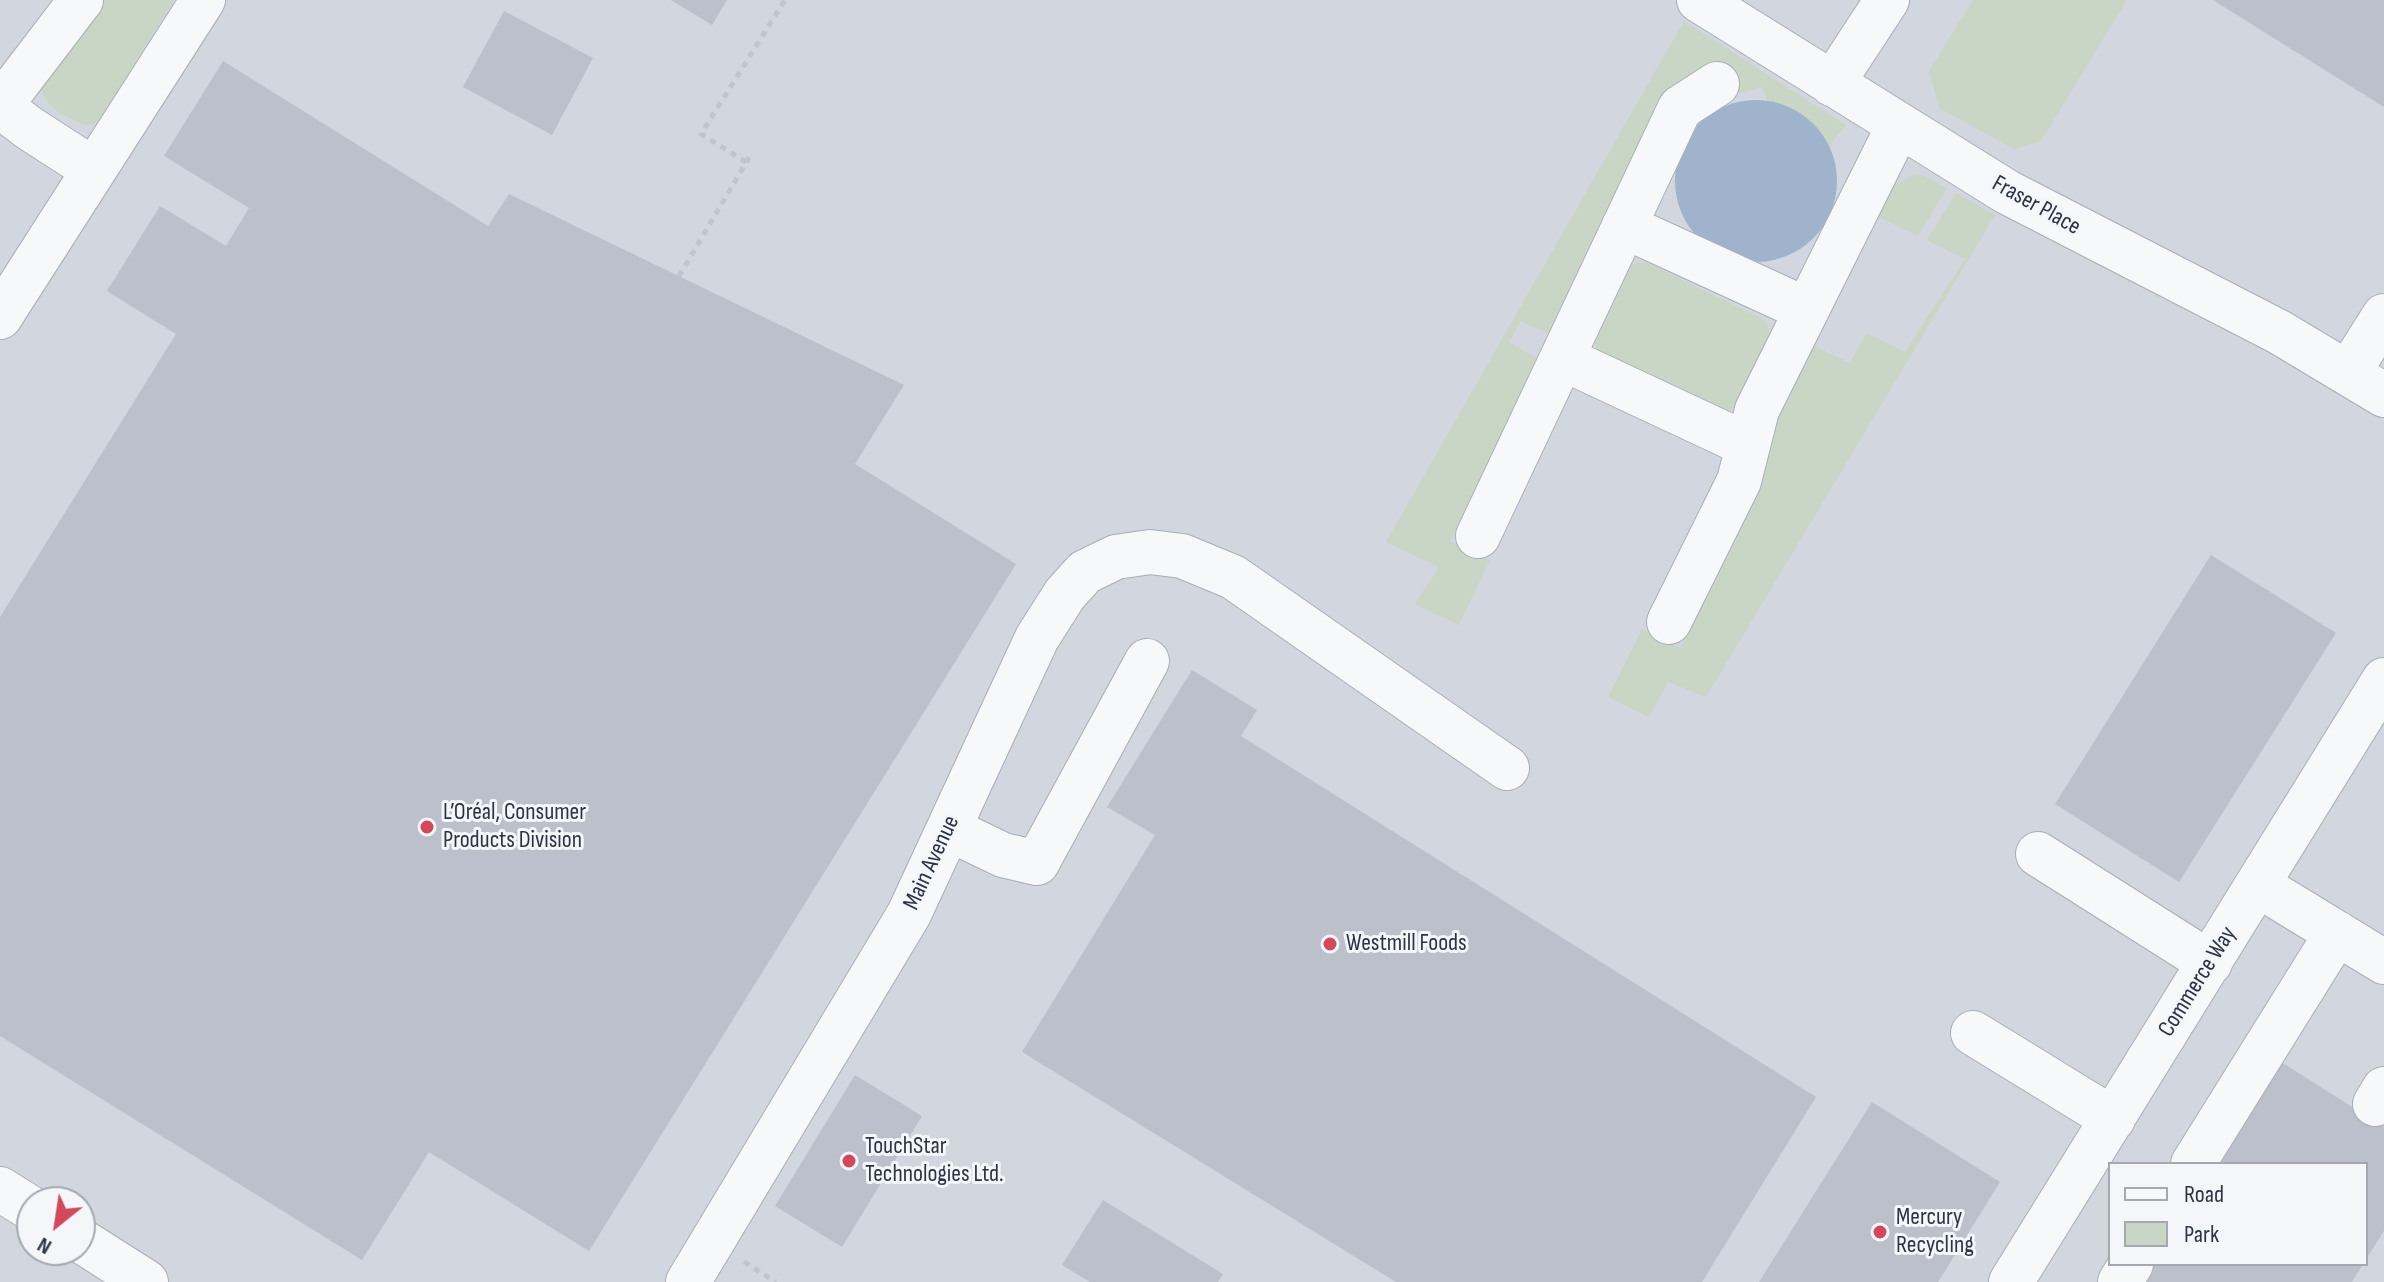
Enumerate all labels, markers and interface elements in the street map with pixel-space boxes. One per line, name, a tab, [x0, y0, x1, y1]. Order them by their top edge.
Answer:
street label: Fraser Place	[1987, 170, 2085, 242]
place label: L’Oréal, Consumer Products Division	[443, 799, 586, 855]
street label: Main Avenue	[898, 811, 966, 915]
marker: L’Oréal, Consumer Products Division	[418, 818, 436, 836]
street label: Commerce Way	[2153, 922, 2243, 1042]
place label: Westmill Foods	[1346, 930, 1467, 958]
marker: Westmill Foods	[1321, 935, 1339, 953]
place label: TouchStar Technologies Ltd.	[865, 1133, 1004, 1189]
marker: TouchStar Technologies Ltd.	[840, 1152, 858, 1170]
legend	[2108, 1162, 2368, 1266]
text: Road	[2184, 1180, 2224, 1209]
north arrow	[16, 1186, 96, 1266]
place label: Mercury Recycling	[1896, 1204, 1974, 1260]
text: Park	[2184, 1220, 2219, 1249]
marker: Mercury Recycling	[1871, 1223, 1889, 1241]
text: N	[33, 1231, 57, 1260]

